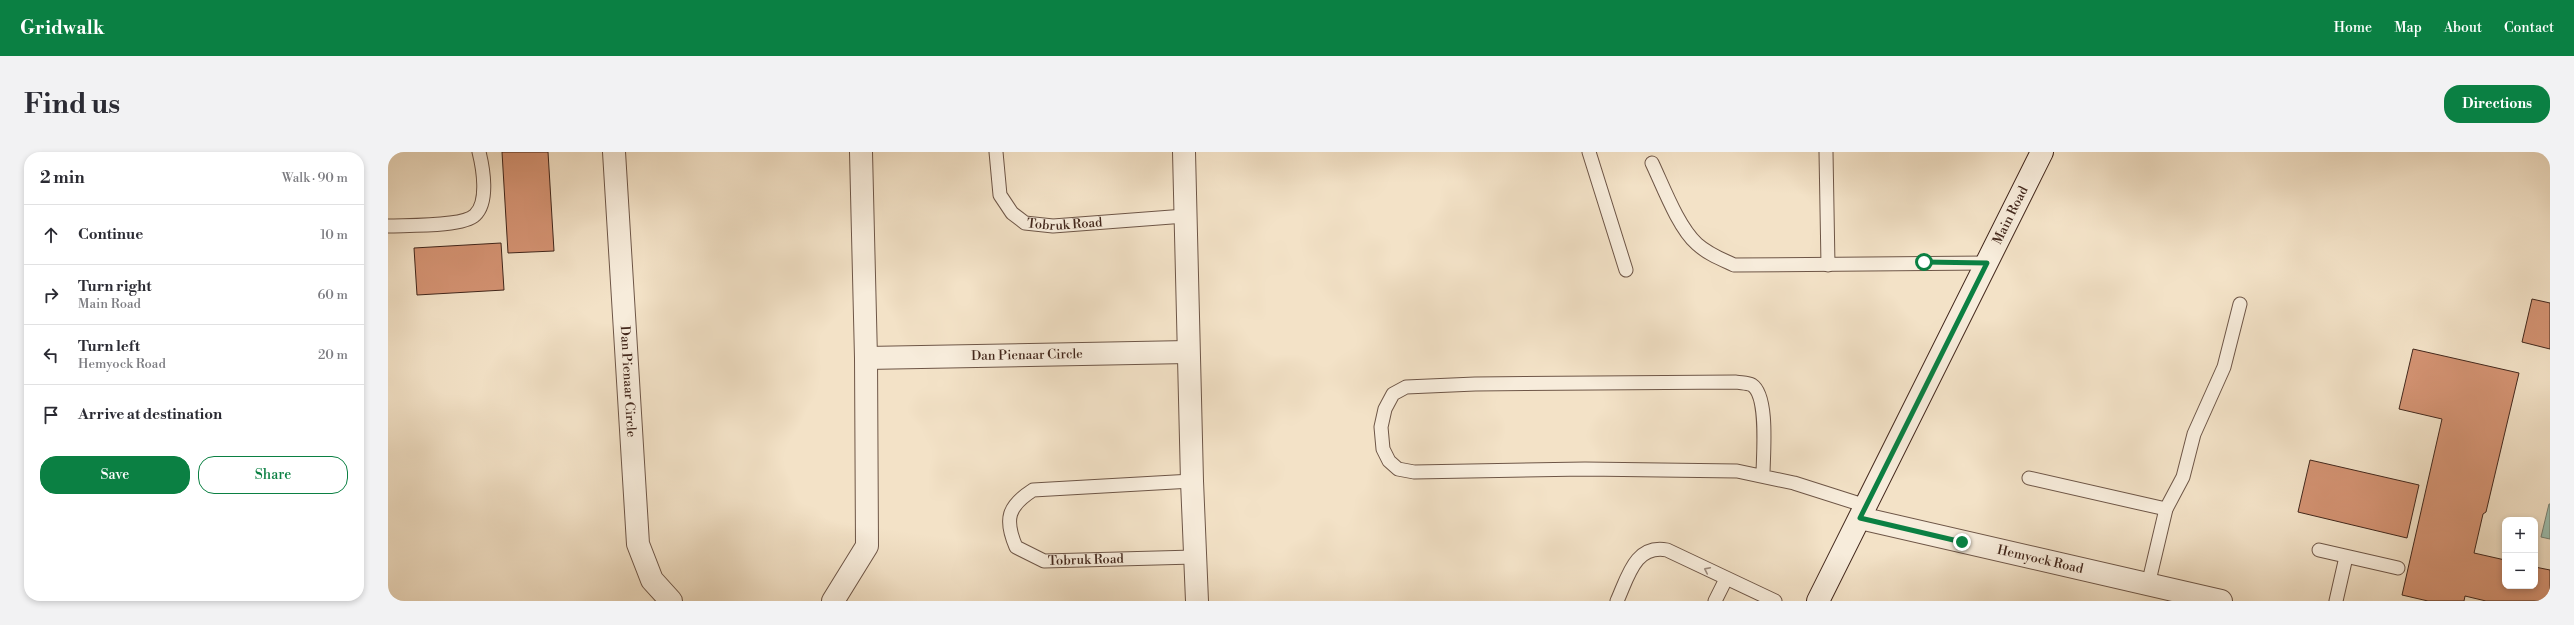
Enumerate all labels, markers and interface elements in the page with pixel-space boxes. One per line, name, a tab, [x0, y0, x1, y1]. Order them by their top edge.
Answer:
text: Gridwalk	[20, 16, 104, 40]
text: Home	[2334, 19, 2372, 37]
text: Map	[2394, 19, 2422, 37]
text: About	[2444, 19, 2482, 37]
text: Contact	[2504, 19, 2554, 37]
button: Directions	[2444, 85, 2550, 123]
text: Find us	[24, 87, 120, 122]
text: 2 min	[40, 167, 85, 189]
text: Walk · 90 m	[282, 170, 348, 186]
street label: Main Road	[1989, 183, 2032, 247]
street label: Tobruk Road	[1026, 214, 1104, 234]
icon: ahead	[40, 224, 62, 246]
text: Continue	[78, 225, 143, 244]
text: 10 m	[320, 227, 348, 243]
route start	[1915, 253, 1933, 271]
text: Turn right	[78, 277, 152, 296]
icon: right	[40, 284, 62, 306]
text: 60 m	[317, 287, 348, 303]
text: Main Road	[78, 296, 141, 312]
street label: Dan Pienaar Circle	[617, 325, 639, 438]
text: Turn left	[78, 337, 140, 356]
icon: left	[40, 344, 62, 366]
street label: Dan Pienaar Circle	[971, 346, 1083, 364]
text: 20 m	[318, 347, 348, 363]
text: Hemyock Road	[78, 356, 166, 372]
icon: arrive	[40, 404, 62, 426]
text: Arrive at destination	[78, 405, 222, 424]
button: Save	[40, 456, 190, 494]
button: Share	[198, 456, 348, 494]
map controls	[2502, 517, 2538, 589]
button: +	[2502, 517, 2538, 553]
route end	[1953, 533, 1971, 551]
street label: Hemyock Road	[1996, 542, 2086, 577]
street label: Tobruk Road	[1048, 551, 1125, 569]
button: −	[2502, 553, 2538, 589]
one-way arrow	[1704, 567, 1711, 575]

